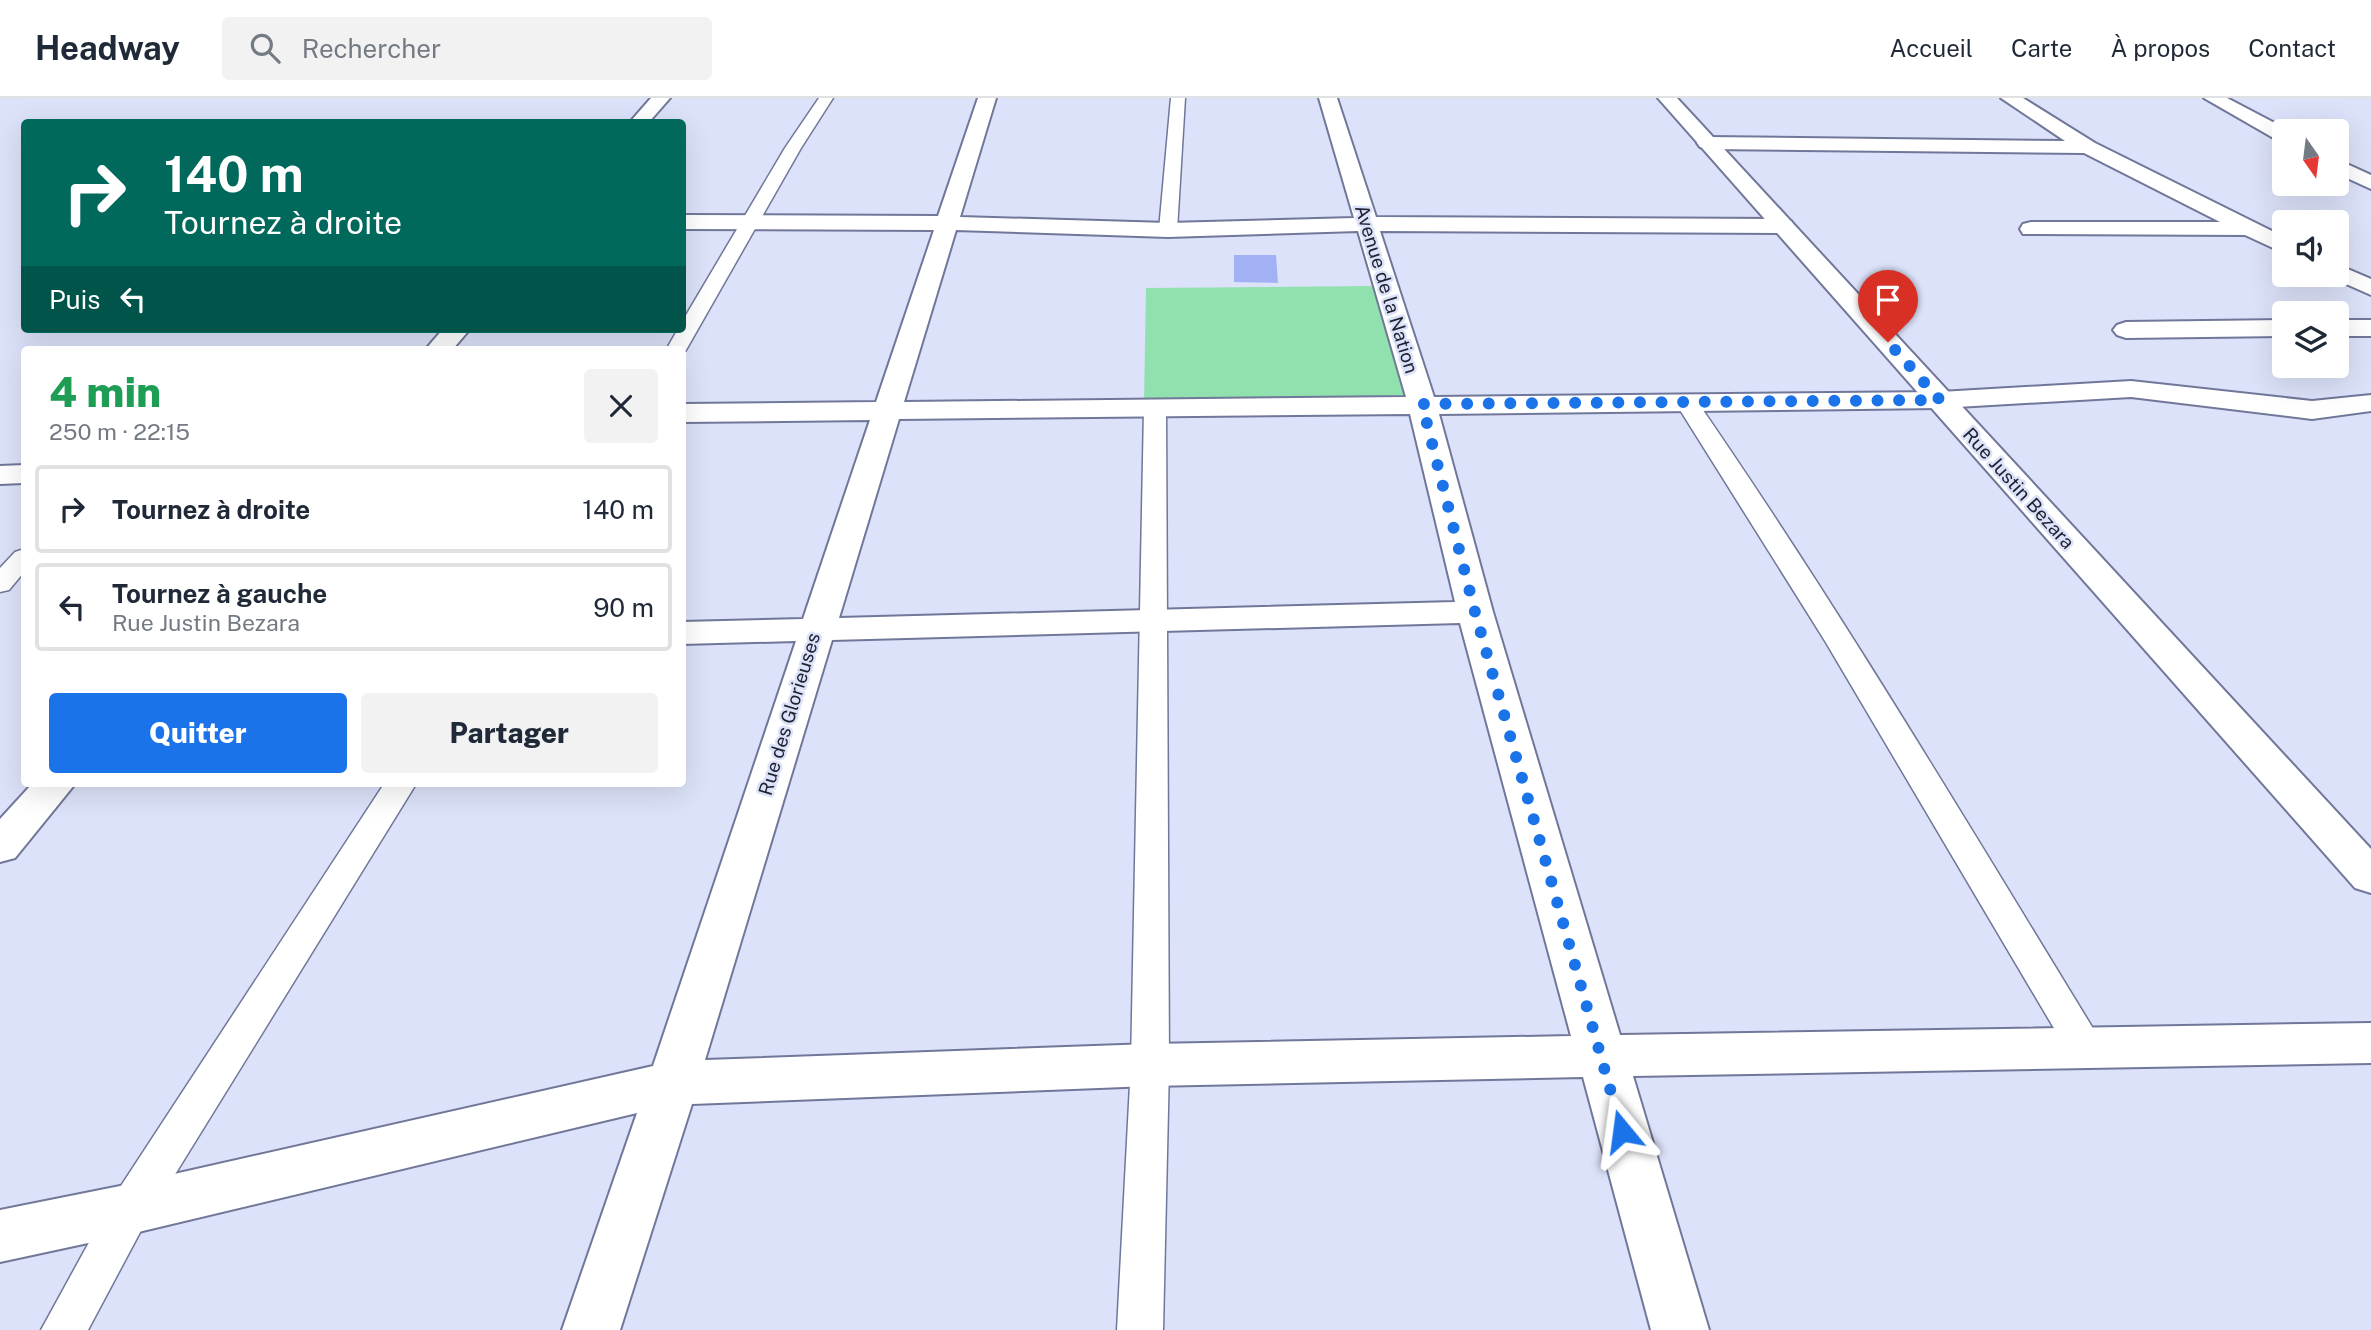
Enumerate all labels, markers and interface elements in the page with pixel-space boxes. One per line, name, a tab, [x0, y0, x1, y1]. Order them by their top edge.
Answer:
search box	[222, 17, 712, 80]
text: Headway	[35, 29, 180, 67]
icon: search	[246, 29, 284, 67]
text: Rechercher	[302, 33, 441, 64]
text: Accueil	[1890, 34, 1973, 62]
text: Carte	[2011, 34, 2072, 62]
text: À propos	[2110, 34, 2210, 62]
text: Contact	[2248, 34, 2336, 62]
north arrow	[2272, 119, 2348, 196]
map controls	[2272, 119, 2349, 378]
text: 140 m	[164, 145, 304, 203]
icon: right	[49, 147, 140, 238]
street label: Avenue de la Nation	[1351, 202, 1423, 376]
text: Tournez à droite	[164, 204, 402, 241]
button: sound	[2272, 210, 2349, 287]
pin	[1858, 270, 1918, 342]
icon: left	[114, 280, 152, 318]
icon: arrive	[1869, 281, 1907, 319]
text: Puis	[49, 284, 100, 315]
button: layers	[2272, 301, 2349, 378]
text: 4 min	[49, 367, 161, 416]
button: close	[584, 369, 658, 443]
text: 250 m · 22:15	[49, 418, 190, 445]
street label: Rue Justin Bezara	[1959, 423, 2079, 553]
icon: right	[53, 490, 91, 528]
text: Tournez à droite	[112, 494, 310, 525]
text: 140 m	[582, 494, 654, 525]
text: Tournez à gauche	[112, 578, 327, 609]
icon: left	[53, 588, 91, 626]
text: 90 m	[593, 592, 654, 623]
text: Rue Justin Bezara	[112, 609, 300, 636]
street label: Rue des Glorieuses	[754, 630, 824, 798]
button: Quitter	[49, 693, 347, 773]
button: Partager	[361, 693, 658, 773]
position arrow	[1585, 1094, 1659, 1168]

